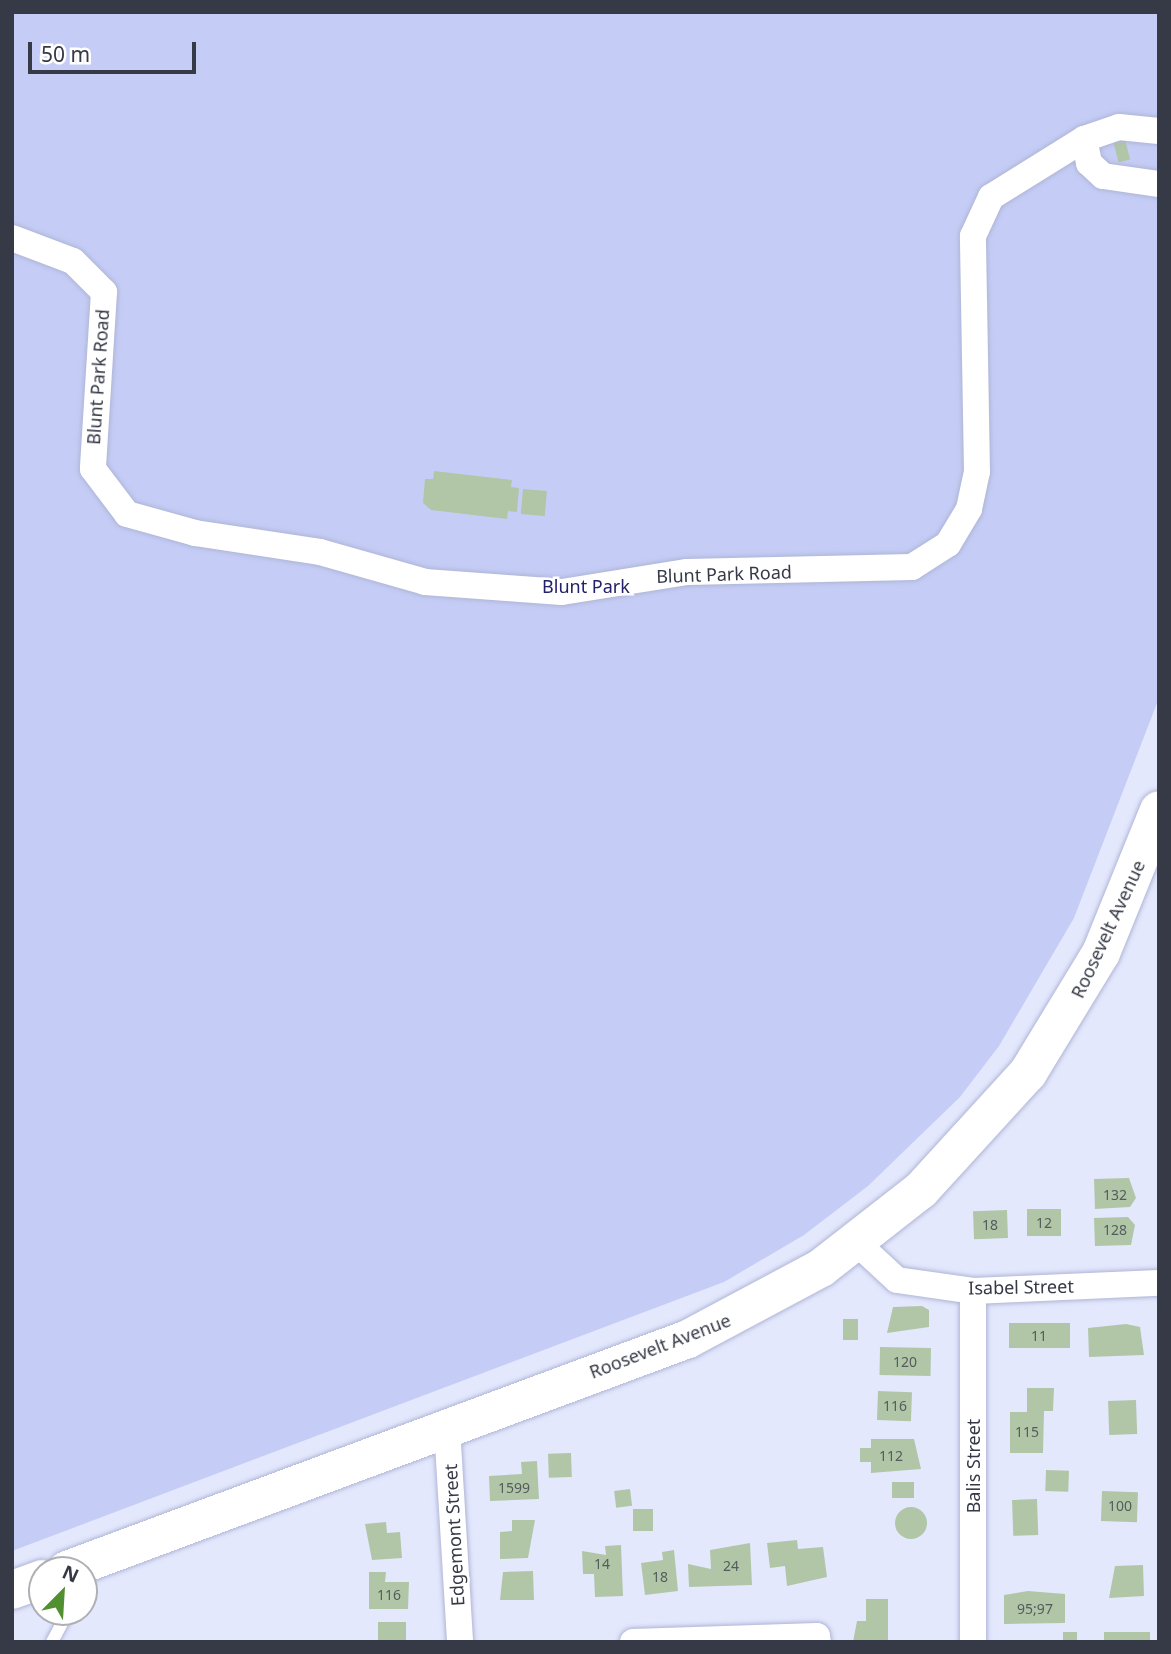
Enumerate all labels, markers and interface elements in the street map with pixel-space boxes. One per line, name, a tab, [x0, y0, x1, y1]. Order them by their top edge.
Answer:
scale bar	[32, 28, 200, 72]
text: 50 m	[41, 40, 90, 68]
street label: Blunt Park Road	[82, 309, 114, 445]
street label: Blunt Park Road	[656, 561, 792, 587]
park label: Blunt Park	[542, 575, 630, 597]
street label: Roosevelt Avenue	[1067, 857, 1149, 1001]
house number: 132	[1103, 1187, 1127, 1203]
house number: 12	[1036, 1215, 1052, 1231]
house number: 18	[982, 1217, 998, 1233]
house number: 128	[1103, 1222, 1127, 1238]
street label: Isabel Street	[968, 1275, 1074, 1299]
street label: Roosevelt Avenue	[586, 1309, 734, 1383]
house number: 11	[1031, 1328, 1047, 1344]
house number: 120	[893, 1354, 917, 1370]
house number: 116	[883, 1398, 907, 1414]
street label: Balis Street	[962, 1419, 984, 1513]
house number: 115	[1015, 1424, 1039, 1440]
house number: 112	[879, 1448, 903, 1464]
street label: Edgemont Street	[439, 1463, 469, 1607]
house number: 1599	[498, 1480, 530, 1496]
house number: 100	[1108, 1498, 1132, 1514]
north arrow	[28, 1556, 98, 1626]
house number: 14	[594, 1556, 610, 1572]
house number: 24	[723, 1558, 739, 1574]
text: N	[58, 1559, 83, 1589]
house number: 18	[652, 1569, 668, 1585]
house number: 116	[377, 1587, 401, 1603]
house number: 95;97	[1017, 1601, 1053, 1617]

